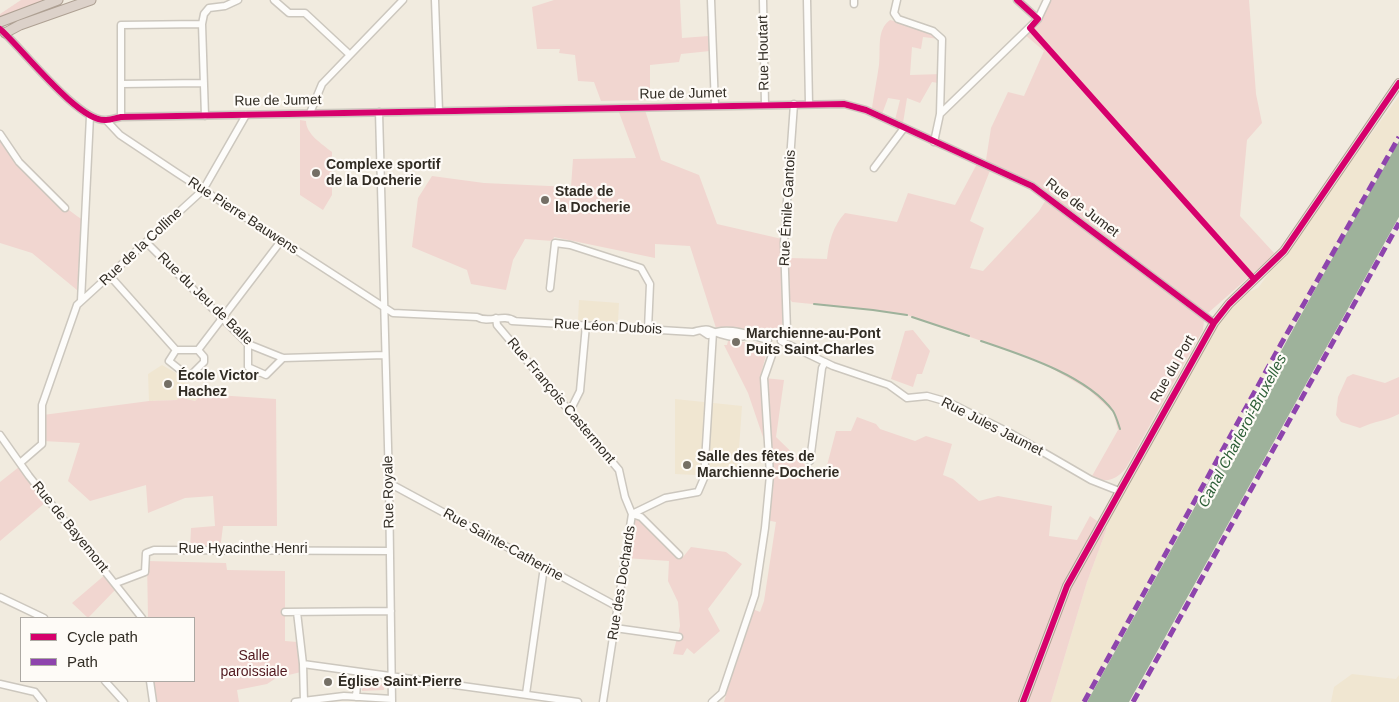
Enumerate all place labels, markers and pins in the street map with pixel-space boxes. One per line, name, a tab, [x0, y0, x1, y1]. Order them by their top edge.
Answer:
place label: Complexe sportif de la Docherie	[326, 157, 440, 190]
marker: Complexe sportif de la Docherie	[310, 167, 322, 179]
place label: Stade de la Docherie	[555, 184, 630, 216]
marker: Stade de la Docherie	[539, 194, 551, 206]
place label: Marchienne-au-Pont Puits Saint-Charles	[746, 326, 881, 358]
marker: Marchienne-au-Pont Puits Saint-Charles	[730, 336, 742, 348]
place label: École Victor Hachez	[178, 368, 259, 401]
marker: École Victor Hachez	[162, 378, 174, 390]
place label: Salle des fêtes de Marchienne-Docherie	[697, 449, 839, 482]
marker: Salle des fêtes de Marchienne-Docherie	[681, 459, 693, 471]
place label: Église Saint-Pierre	[338, 674, 462, 690]
marker: Église Saint-Pierre	[322, 676, 334, 688]

